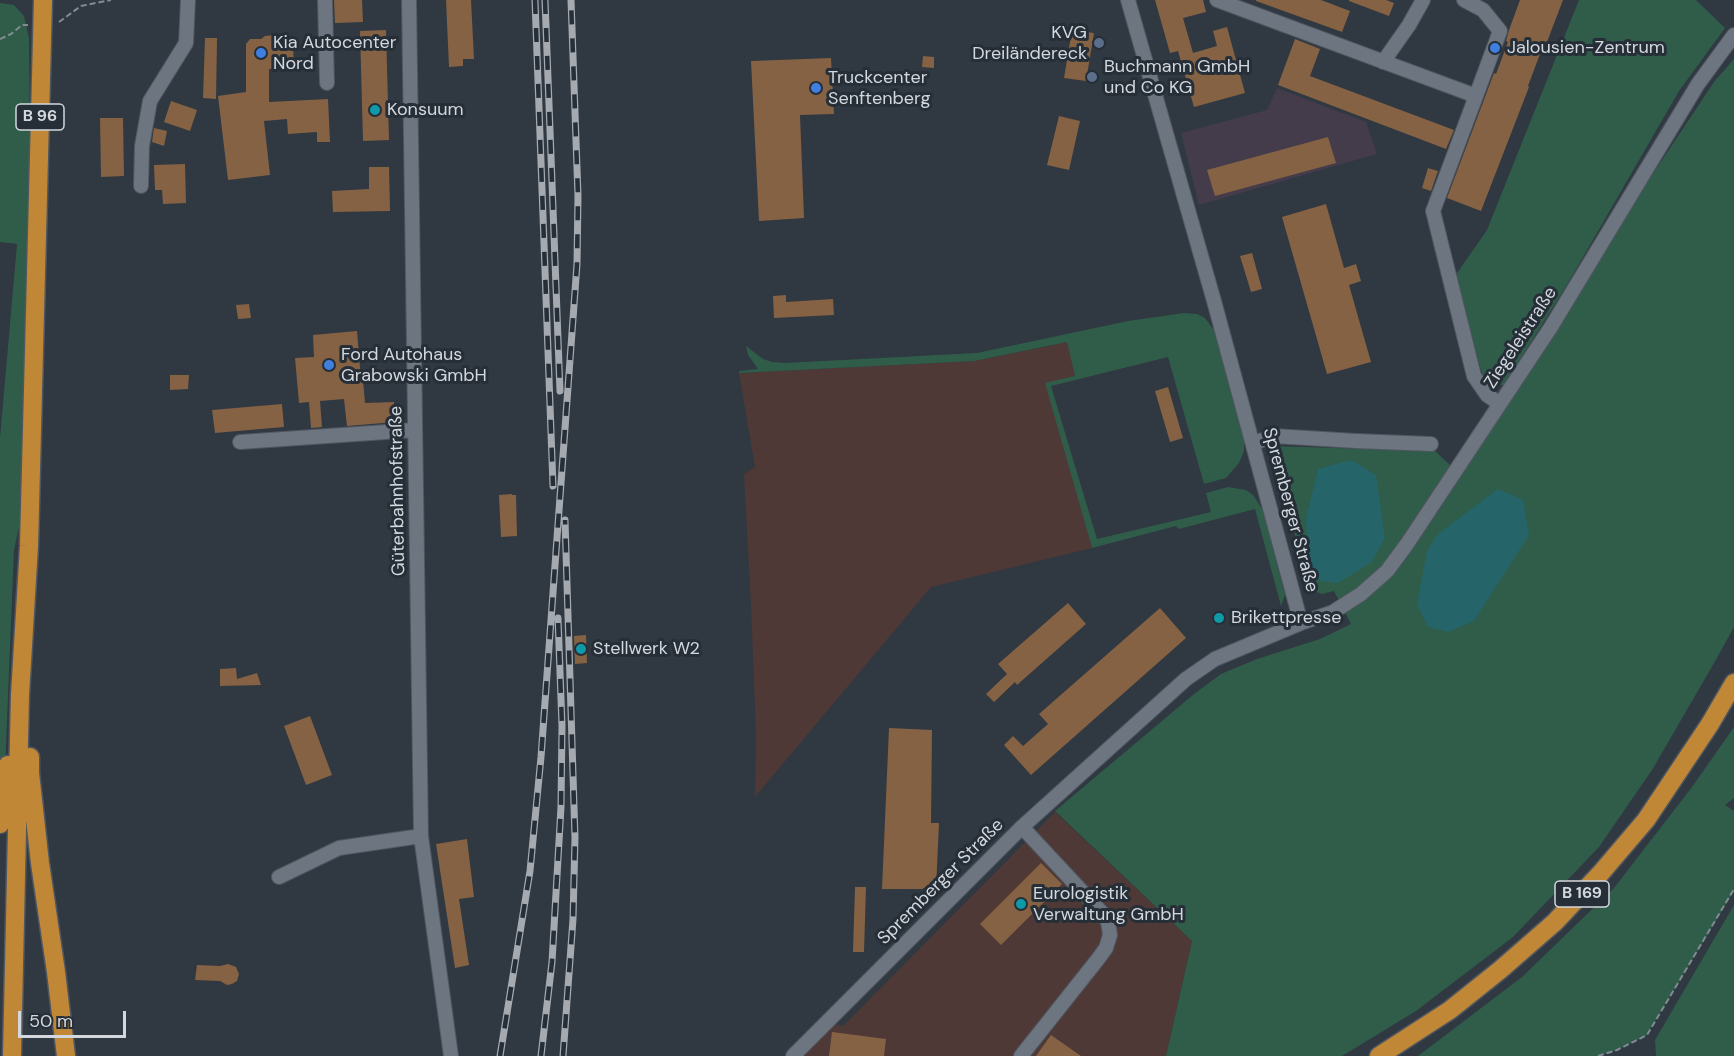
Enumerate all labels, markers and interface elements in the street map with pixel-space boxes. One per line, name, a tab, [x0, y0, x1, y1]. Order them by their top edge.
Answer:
place label: KVG Dreiländereck	[972, 22, 1087, 64]
place label: Kia Autocenter Nord	[273, 32, 396, 74]
marker: KVG Dreiländereck	[1092, 36, 1106, 50]
place label: Jalousien-Zentrum	[1507, 37, 1665, 59]
marker: Jalousien-Zentrum	[1488, 41, 1502, 55]
marker: Kia Autocenter Nord	[254, 46, 268, 60]
place label: Buchmann GmbH und Co KG	[1104, 56, 1250, 98]
place label: Truckcenter Senftenberg	[828, 67, 930, 110]
marker: Buchmann GmbH und Co KG	[1085, 70, 1099, 84]
marker: Truckcenter Senftenberg	[809, 81, 823, 95]
place label: Konsuum	[387, 99, 464, 121]
marker: Konsuum	[368, 103, 382, 117]
road number: B 96	[16, 104, 64, 130]
street label: Ziegeleistraße	[1480, 283, 1562, 393]
place label: Ford Autohaus Grabowski GmbH	[341, 344, 487, 386]
marker: Ford Autohaus Grabowski GmbH	[322, 358, 336, 372]
street label: Güterbahnhofstraße	[386, 406, 410, 576]
street label: Spremberger Straße	[1258, 425, 1322, 595]
place label: Brikettpresse	[1231, 607, 1341, 629]
marker: Brikettpresse	[1212, 611, 1226, 625]
place label: Stellwerk W2	[593, 638, 700, 660]
marker: Stellwerk W2	[574, 642, 588, 656]
street label: Spremberger Straße	[873, 814, 1009, 950]
road number: B 169	[1555, 881, 1609, 907]
place label: Eurologistik Verwaltung GmbH	[1033, 883, 1184, 926]
marker: Eurologistik Verwaltung GmbH	[1014, 897, 1028, 911]
scale bar	[21, 999, 129, 1037]
text: 50 m	[29, 1009, 73, 1033]

